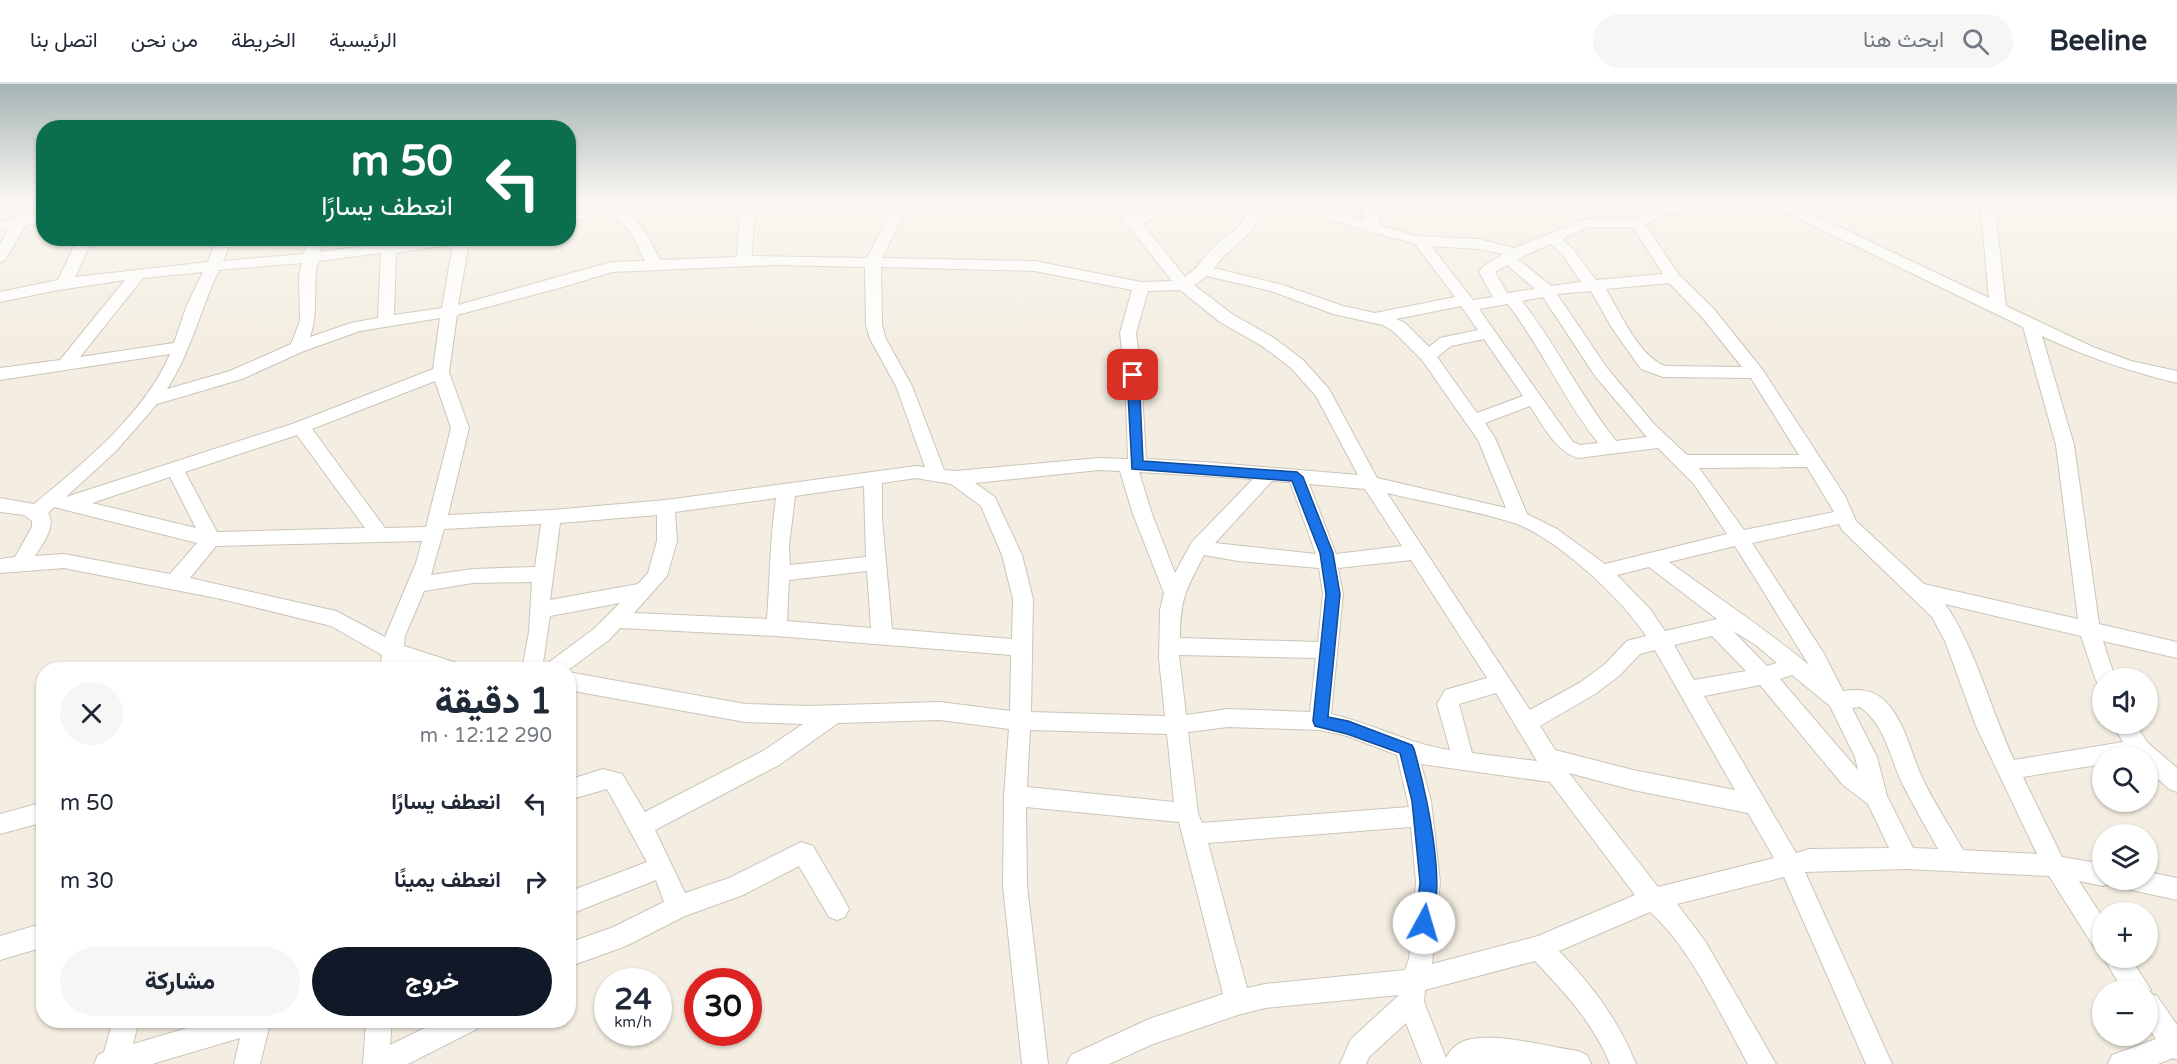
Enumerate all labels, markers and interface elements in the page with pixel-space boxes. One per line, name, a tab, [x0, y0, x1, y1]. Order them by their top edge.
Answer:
search box	[1593, 14, 2013, 68]
text: Beeline	[2049, 24, 2147, 58]
icon: search	[1959, 25, 1992, 58]
text: ابحث هنا	[1863, 27, 1944, 53]
text: اتصل بنا	[30, 28, 98, 53]
text: من نحن	[131, 28, 198, 53]
text: الخريطة	[231, 28, 296, 53]
text: الرئيسية	[329, 28, 397, 53]
text: 50 m	[351, 136, 453, 187]
icon: left	[474, 144, 552, 222]
text: انعطف يسارًا	[321, 190, 453, 223]
pin	[1107, 349, 1158, 400]
icon: arrive	[1116, 358, 1149, 391]
map controls	[2092, 668, 2158, 1046]
button: sound	[2092, 668, 2158, 734]
text: 1 دقيقة	[435, 680, 552, 723]
button: close	[60, 682, 123, 745]
text: 290 m · 12:12	[420, 724, 552, 748]
button: search	[2092, 746, 2158, 812]
icon: left	[519, 787, 552, 820]
text: انعطف يسارًا	[391, 789, 501, 815]
text: 50 m	[60, 790, 114, 816]
button: layers	[2092, 824, 2158, 890]
icon: right	[519, 865, 552, 898]
text: انعطف يمينًا	[394, 867, 501, 893]
text: 30 m	[60, 868, 114, 894]
position arrow	[1392, 891, 1456, 955]
button: +	[2092, 902, 2158, 968]
button: مشاركة	[60, 947, 300, 1016]
button: خروج	[312, 947, 552, 1016]
speed limit sign: 30	[684, 968, 762, 1046]
button: −	[2092, 980, 2158, 1046]
text: 24	[614, 981, 652, 1018]
text: km/h	[614, 1013, 652, 1031]

